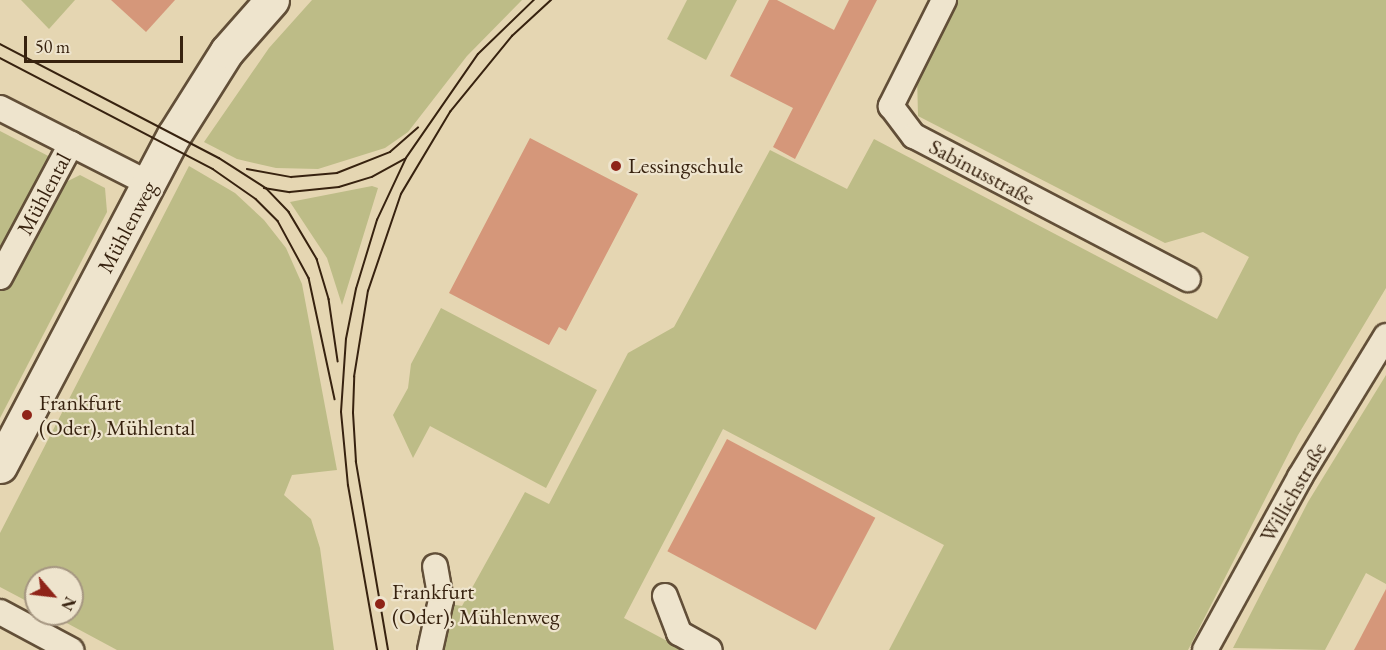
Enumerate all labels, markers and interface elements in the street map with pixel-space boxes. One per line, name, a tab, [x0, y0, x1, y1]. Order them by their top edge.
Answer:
scale bar	[27, 24, 186, 62]
text: 50 m	[35, 35, 70, 58]
street label: Sabinusstraße	[925, 133, 1039, 211]
street label: Mühlental	[11, 148, 77, 240]
place label: Lessingschule	[628, 153, 743, 179]
marker: Lessingschule	[609, 159, 623, 173]
street label: Mühlenweg	[92, 177, 162, 277]
place label: Frankfurt (Oder), Mühlental	[39, 389, 195, 440]
marker: Frankfurt (Oder), Mühlental	[20, 408, 34, 422]
street label: Willichstraße	[1254, 437, 1332, 547]
north arrow	[24, 566, 84, 626]
place label: Frankfurt (Oder), Mühlenweg	[392, 578, 560, 630]
text: N	[56, 593, 81, 614]
marker: Frankfurt (Oder), Mühlenweg	[373, 597, 387, 611]

